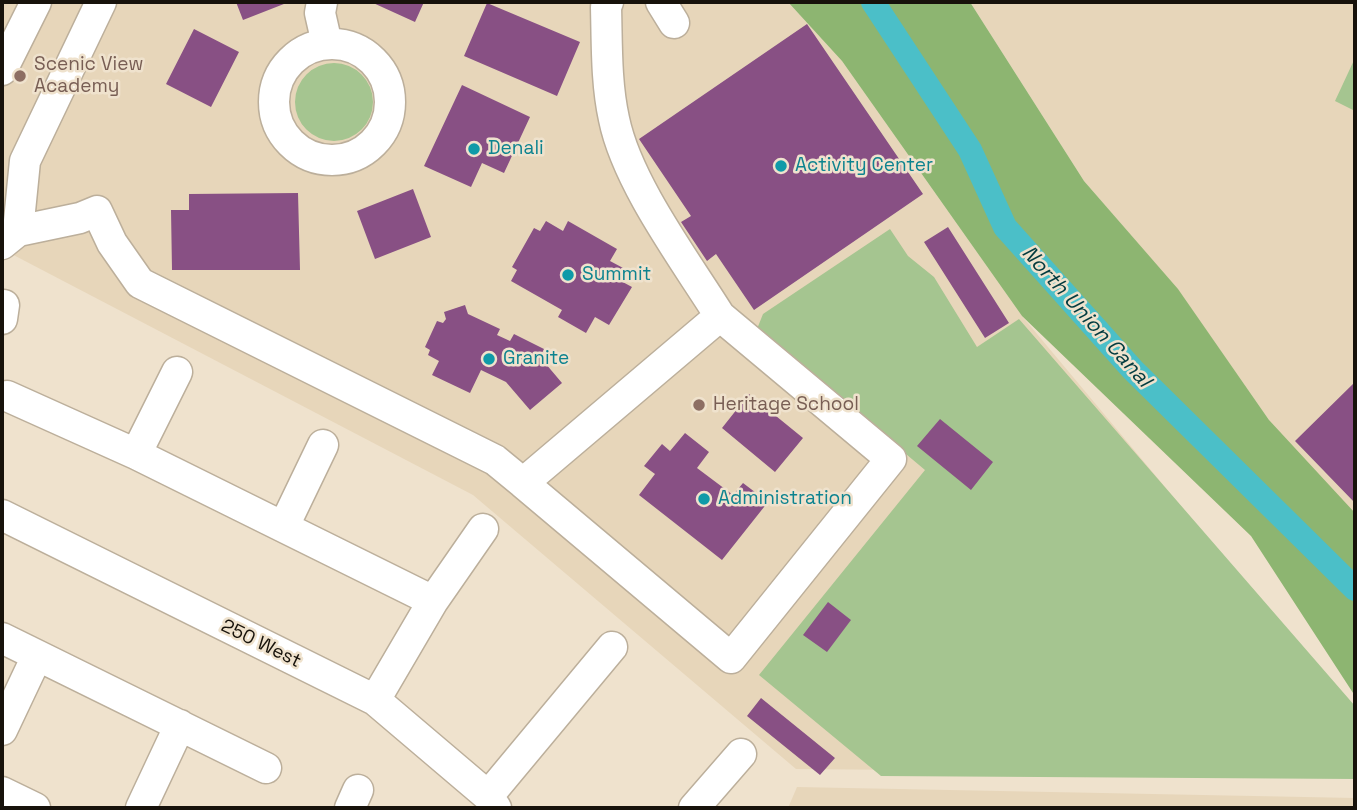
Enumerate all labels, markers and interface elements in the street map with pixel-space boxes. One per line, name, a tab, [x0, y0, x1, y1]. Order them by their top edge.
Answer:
place label: Scenic View Academy	[34, 54, 144, 98]
marker: Scenic View Academy	[12, 68, 28, 84]
place label: Denali	[488, 138, 544, 160]
marker: Denali	[466, 141, 482, 157]
place label: Activity Center	[795, 155, 933, 177]
marker: Activity Center	[773, 158, 789, 174]
water label: North Union Canal	[1016, 241, 1156, 393]
place label: Summit	[582, 264, 651, 286]
marker: Summit	[560, 267, 576, 283]
place label: Granite	[503, 348, 569, 370]
marker: Granite	[481, 351, 497, 367]
place label: Heritage School	[713, 394, 859, 416]
marker: Heritage School	[691, 397, 707, 413]
place label: Administration	[718, 488, 852, 510]
marker: Administration	[696, 491, 712, 507]
street label: 250 West	[217, 615, 305, 673]

